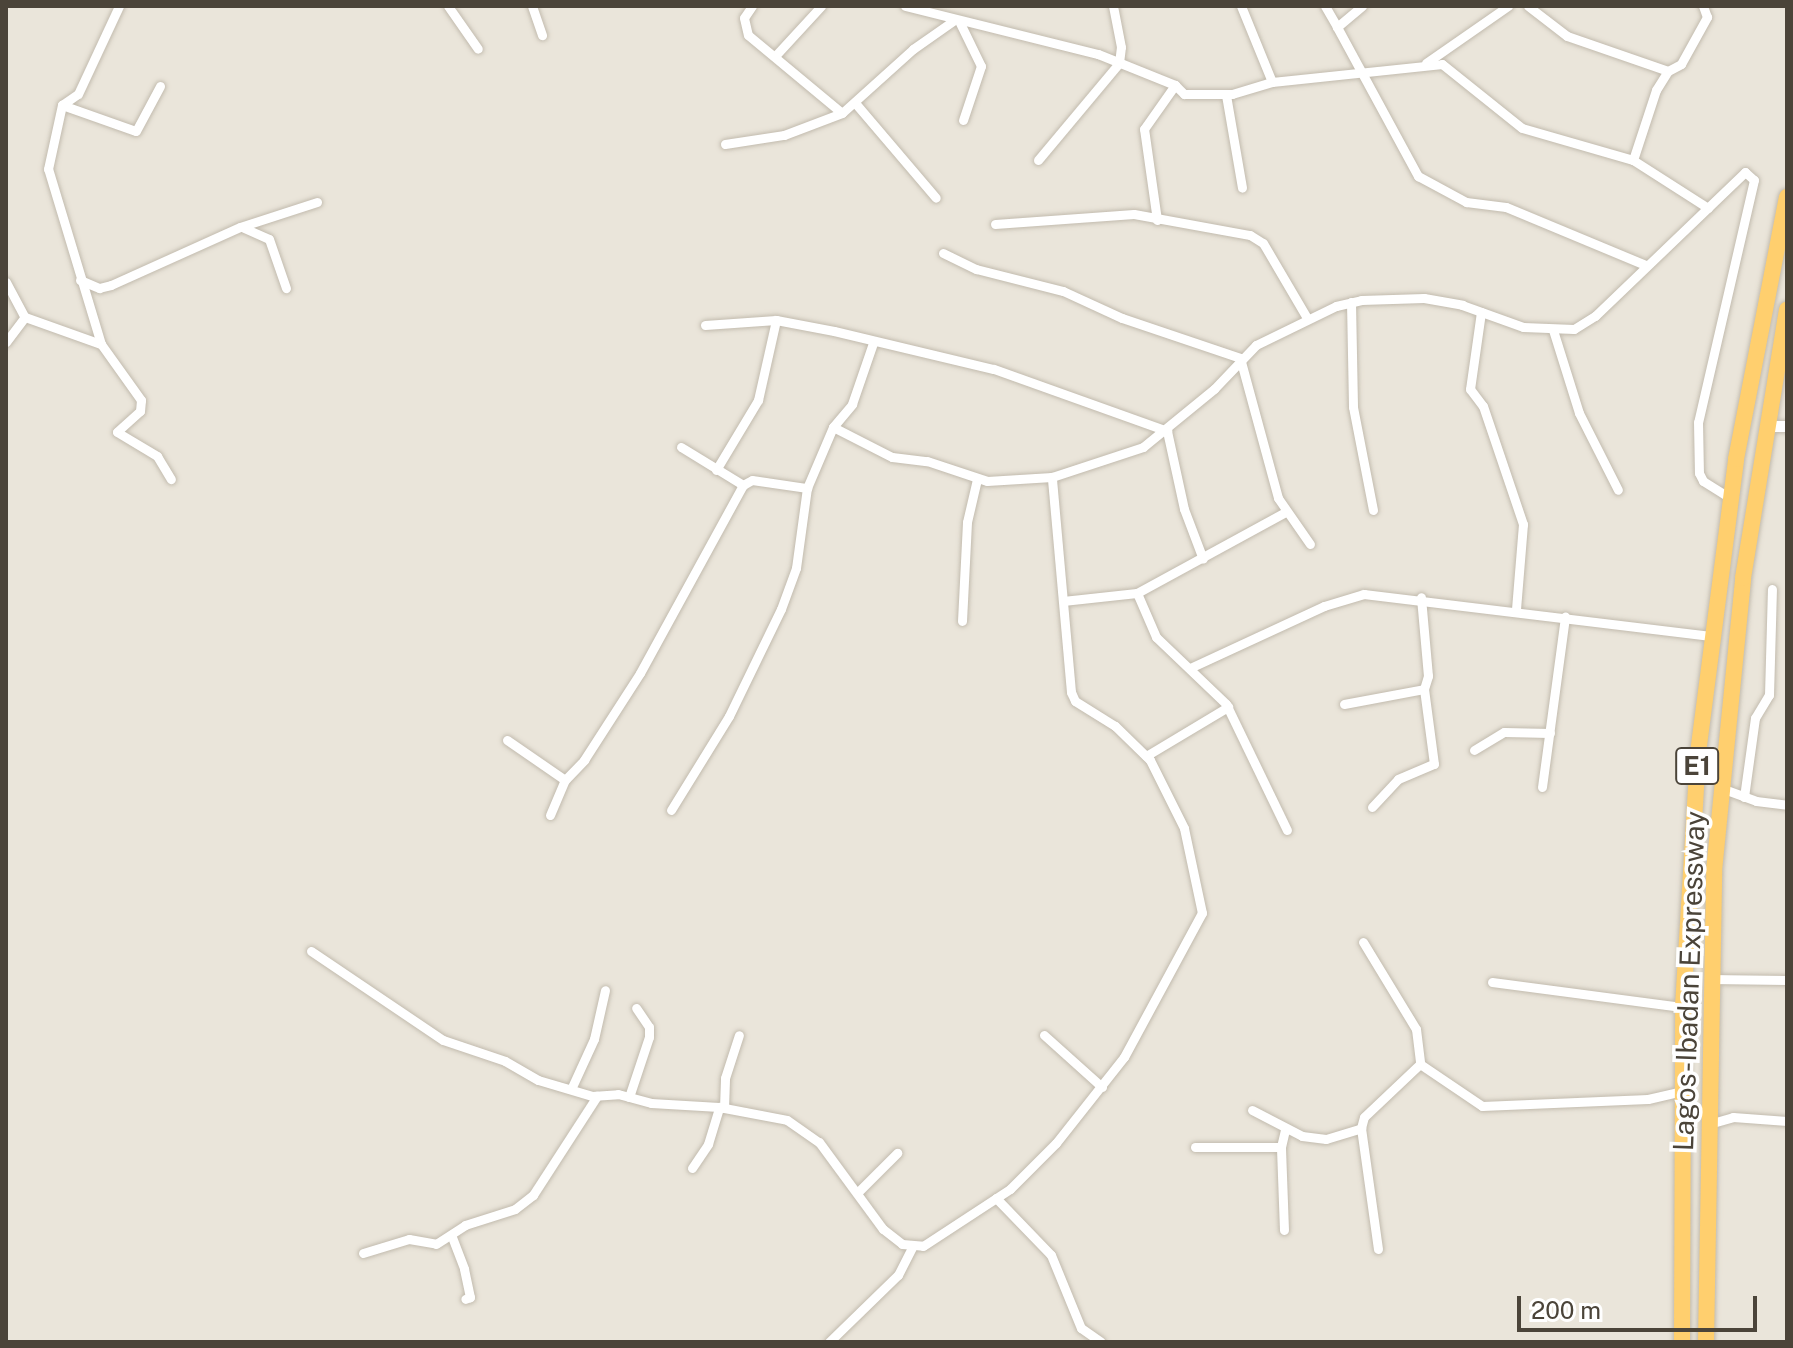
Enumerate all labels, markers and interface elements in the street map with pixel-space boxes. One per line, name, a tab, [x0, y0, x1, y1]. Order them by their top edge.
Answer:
road number: E1	[1675, 744, 1719, 788]
street label: Lagos-Ibadan Expressway	[1666, 810, 1712, 1152]
scale bar	[1521, 1280, 1761, 1330]
text: 200 m	[1531, 1296, 1601, 1324]

